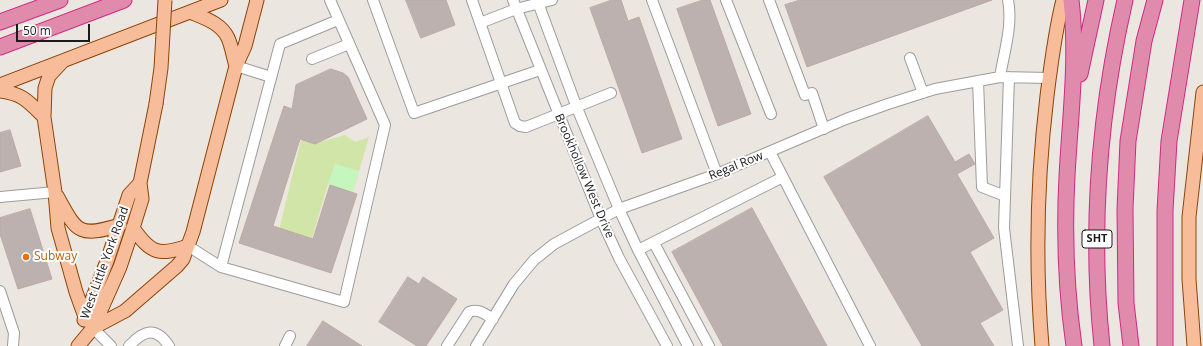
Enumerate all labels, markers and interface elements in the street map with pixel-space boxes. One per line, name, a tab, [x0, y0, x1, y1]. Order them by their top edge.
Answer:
scale bar	[18, 16, 92, 42]
text: 50 m	[23, 22, 51, 39]
street label: Brookhollow West Drive	[551, 112, 617, 240]
street label: Regal Row	[707, 149, 765, 183]
street label: West Little York Road	[78, 205, 132, 321]
road number: SHT	[1082, 230, 1112, 248]
place label: Subway	[34, 250, 77, 264]
marker: Subway	[21, 252, 31, 262]

